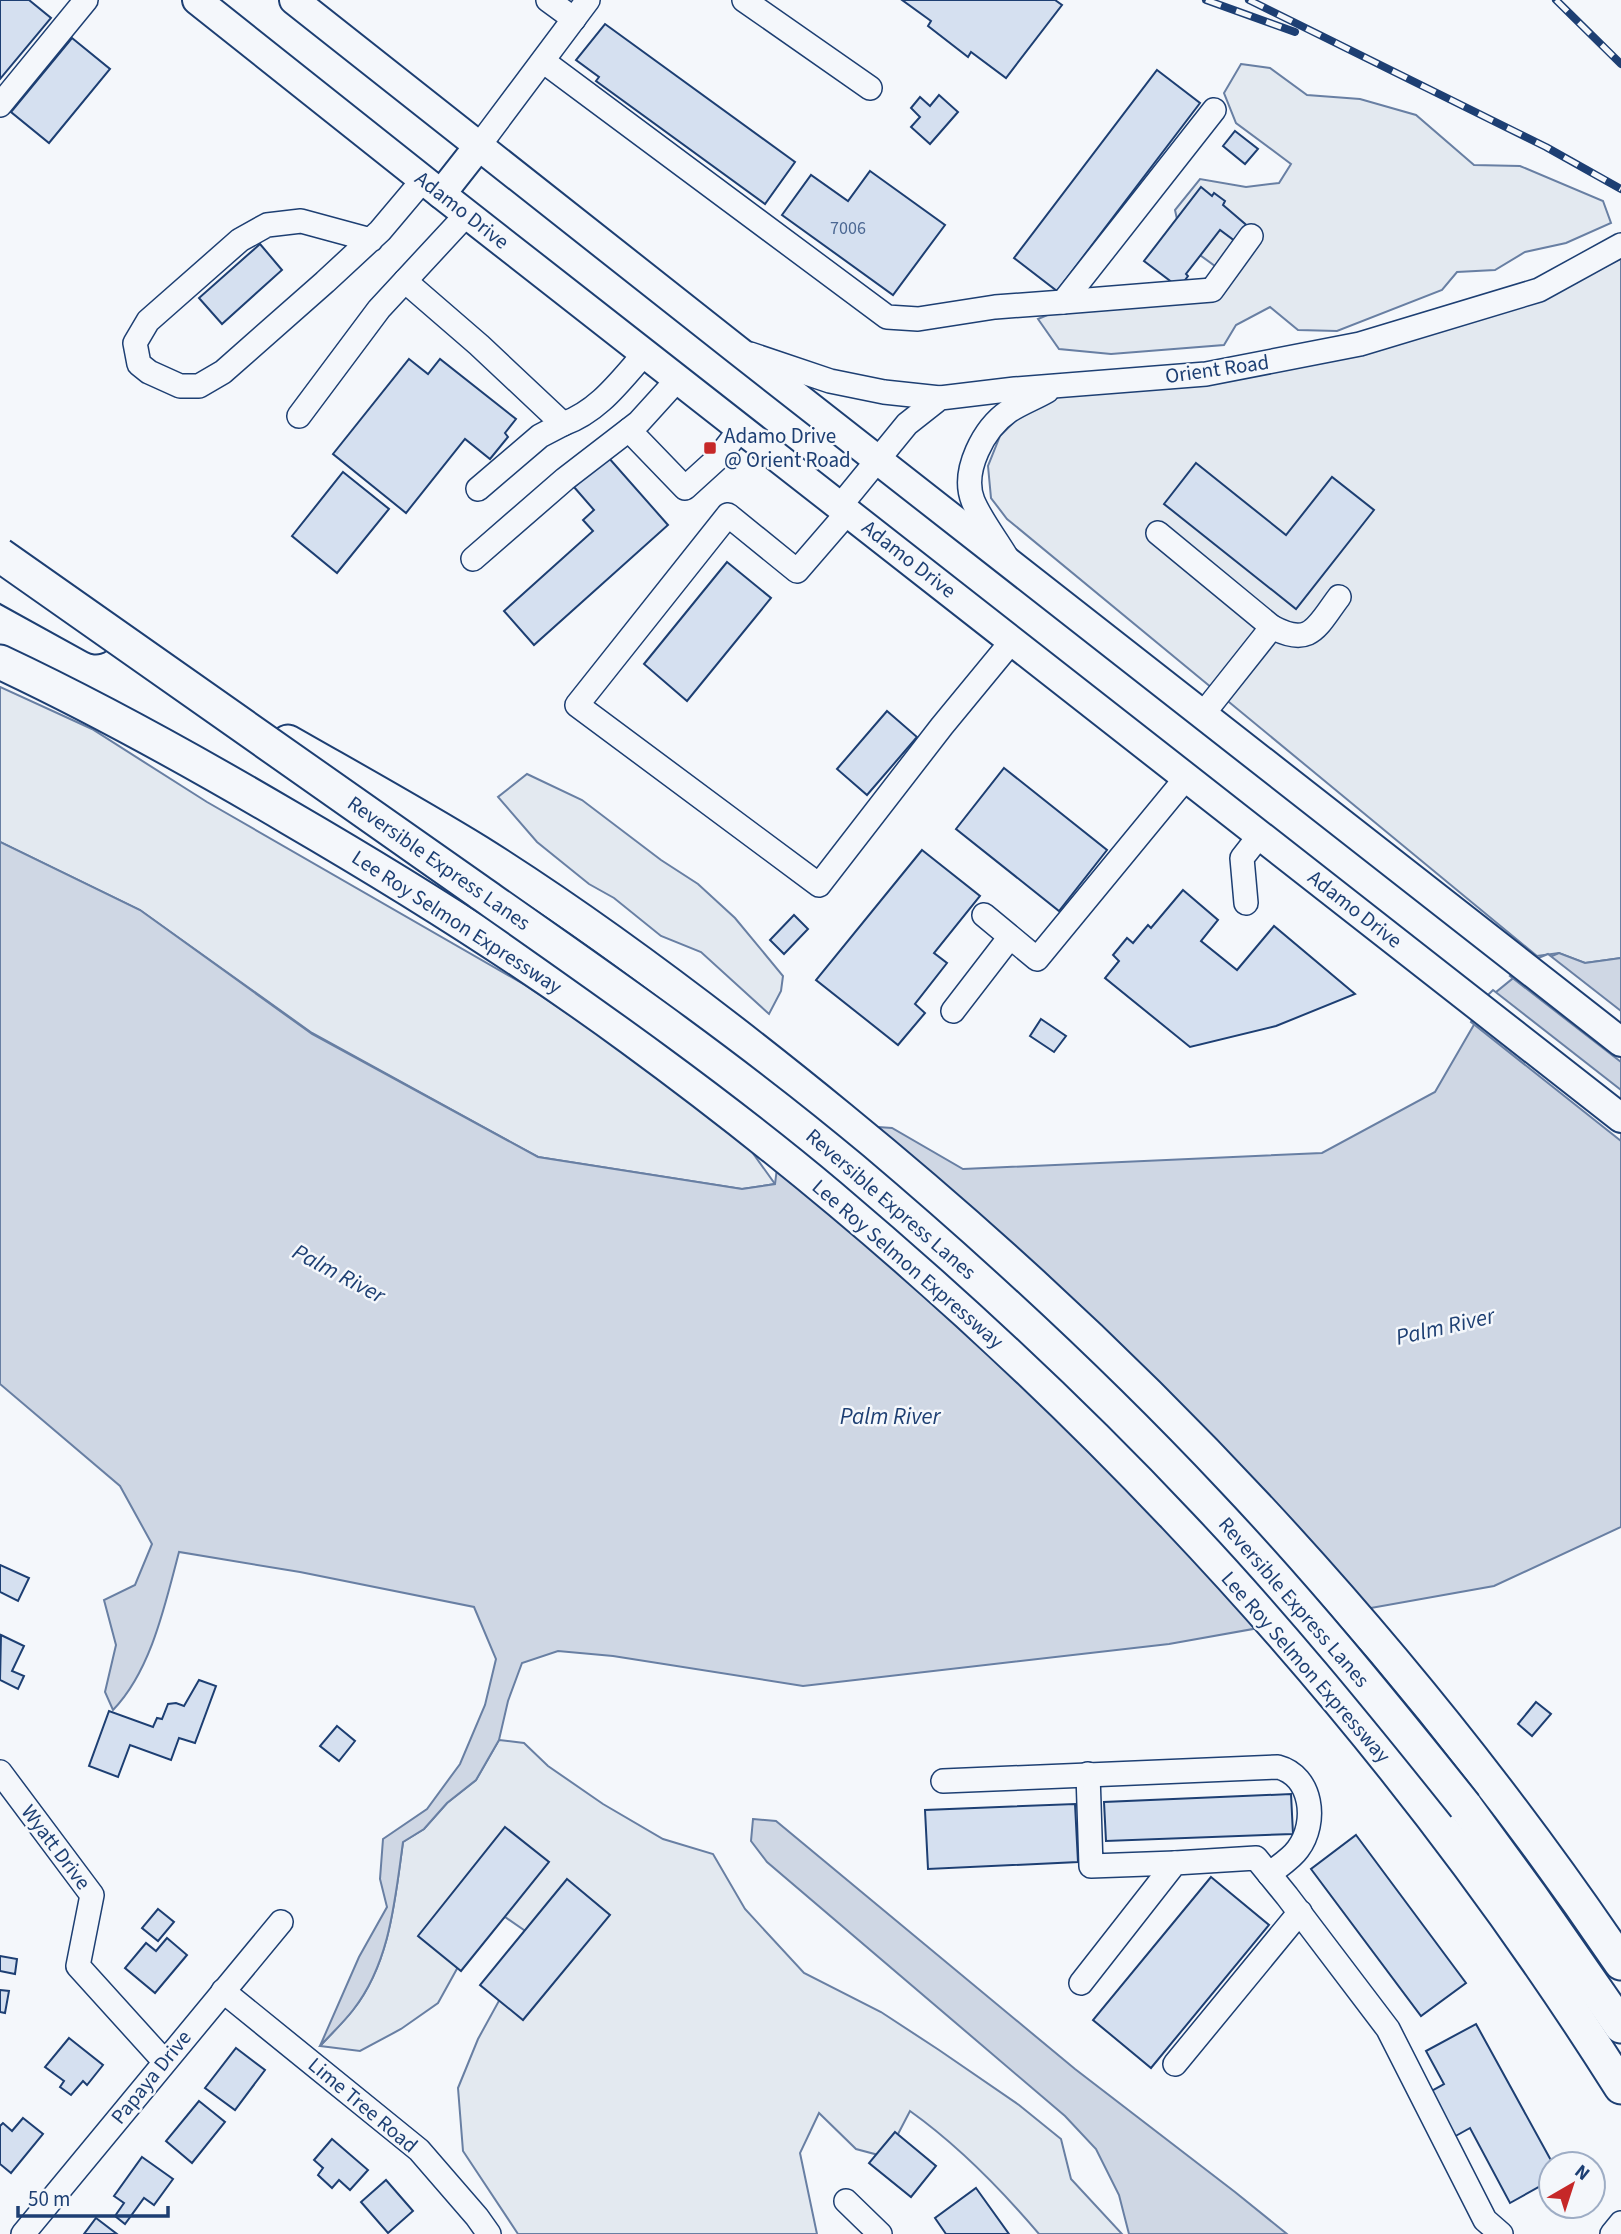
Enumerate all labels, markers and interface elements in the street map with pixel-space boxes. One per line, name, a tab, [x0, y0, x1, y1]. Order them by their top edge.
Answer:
street label: Adamo Drive	[409, 164, 515, 256]
house number: 7006	[830, 216, 866, 241]
street label: Orient Road	[1163, 347, 1271, 391]
place label: Adamo Drive @ Orient Road	[724, 421, 851, 475]
marker: Adamo Drive @ Orient Road	[702, 440, 718, 456]
street label: Adamo Drive	[856, 513, 962, 605]
street label: Reversible Express Lanes	[341, 788, 537, 938]
street label: Lee Roy Selmon Expressway	[346, 843, 568, 1001]
street label: Adamo Drive	[1302, 863, 1408, 955]
street label: Reversible Express Lanes	[799, 1121, 983, 1287]
street label: Lee Roy Selmon Expressway	[806, 1172, 1011, 1356]
water label: Palm River	[287, 1235, 392, 1312]
water label: Palm River	[1392, 1299, 1499, 1354]
water label: Palm River	[840, 1400, 941, 1433]
street label: Reversible Express Lanes	[1211, 1510, 1377, 1694]
street label: Lee Roy Selmon Expressway	[1214, 1565, 1398, 1770]
street label: Wyatt Drive	[14, 1798, 98, 1896]
street label: Papaya Drive	[104, 2024, 198, 2130]
street label: Lime Tree Road	[302, 2050, 424, 2160]
north arrow	[1537, 2150, 1607, 2220]
text: N	[1568, 2158, 1595, 2187]
scale bar	[18, 2174, 168, 2218]
text: 50 m	[28, 2184, 70, 2214]

